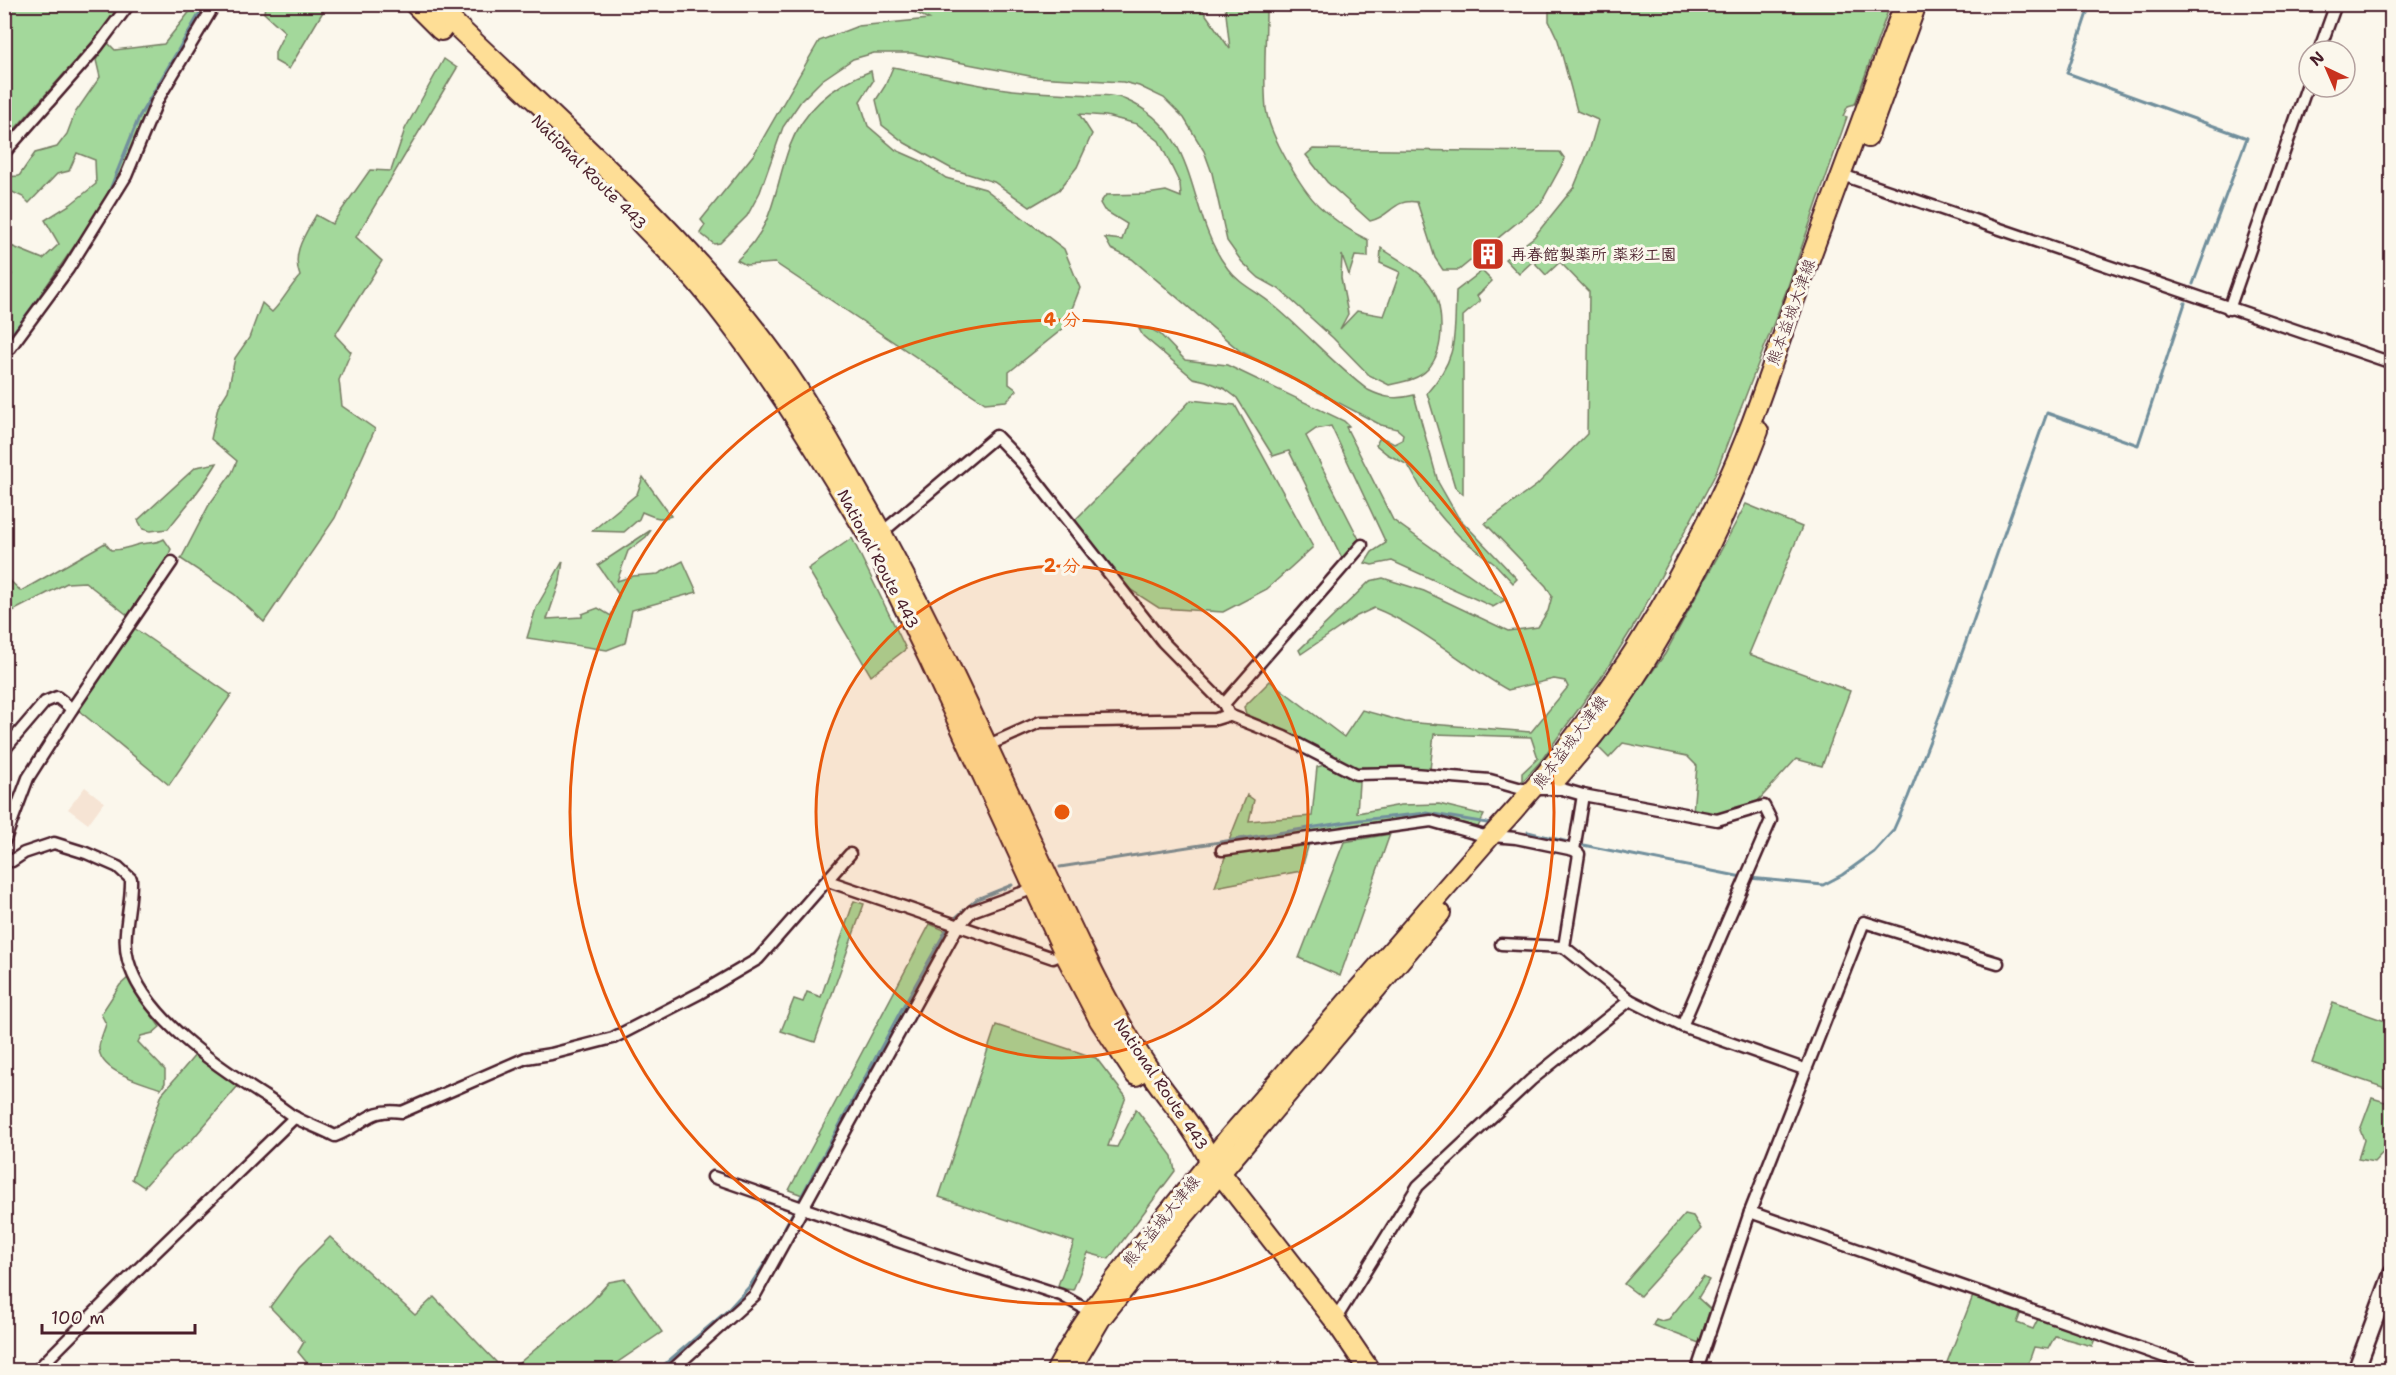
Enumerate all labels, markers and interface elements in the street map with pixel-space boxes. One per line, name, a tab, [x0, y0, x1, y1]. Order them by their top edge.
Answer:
north arrow	[2297, 39, 2357, 99]
text: N	[2305, 47, 2329, 71]
street label: National Route 443	[527, 110, 651, 234]
building icon: 再春館製薬所 薬彩工園	[1470, 236, 1506, 272]
place label: 再春館製薬所 薬彩工園	[1511, 244, 1677, 265]
street label: 熊本益城大津線	[1762, 256, 1820, 368]
text: 4 分	[1044, 308, 1080, 332]
street label: National Route 443	[832, 486, 924, 632]
text: 2 分	[1044, 554, 1080, 578]
street label: 熊本益城大津線	[1528, 691, 1612, 793]
centre of rings	[1052, 802, 1072, 822]
street label: National Route 443	[1109, 1014, 1213, 1154]
street label: 熊本益城大津線	[1118, 1171, 1204, 1271]
scale bar	[42, 1297, 195, 1335]
text: 100 m	[51, 1306, 105, 1330]

